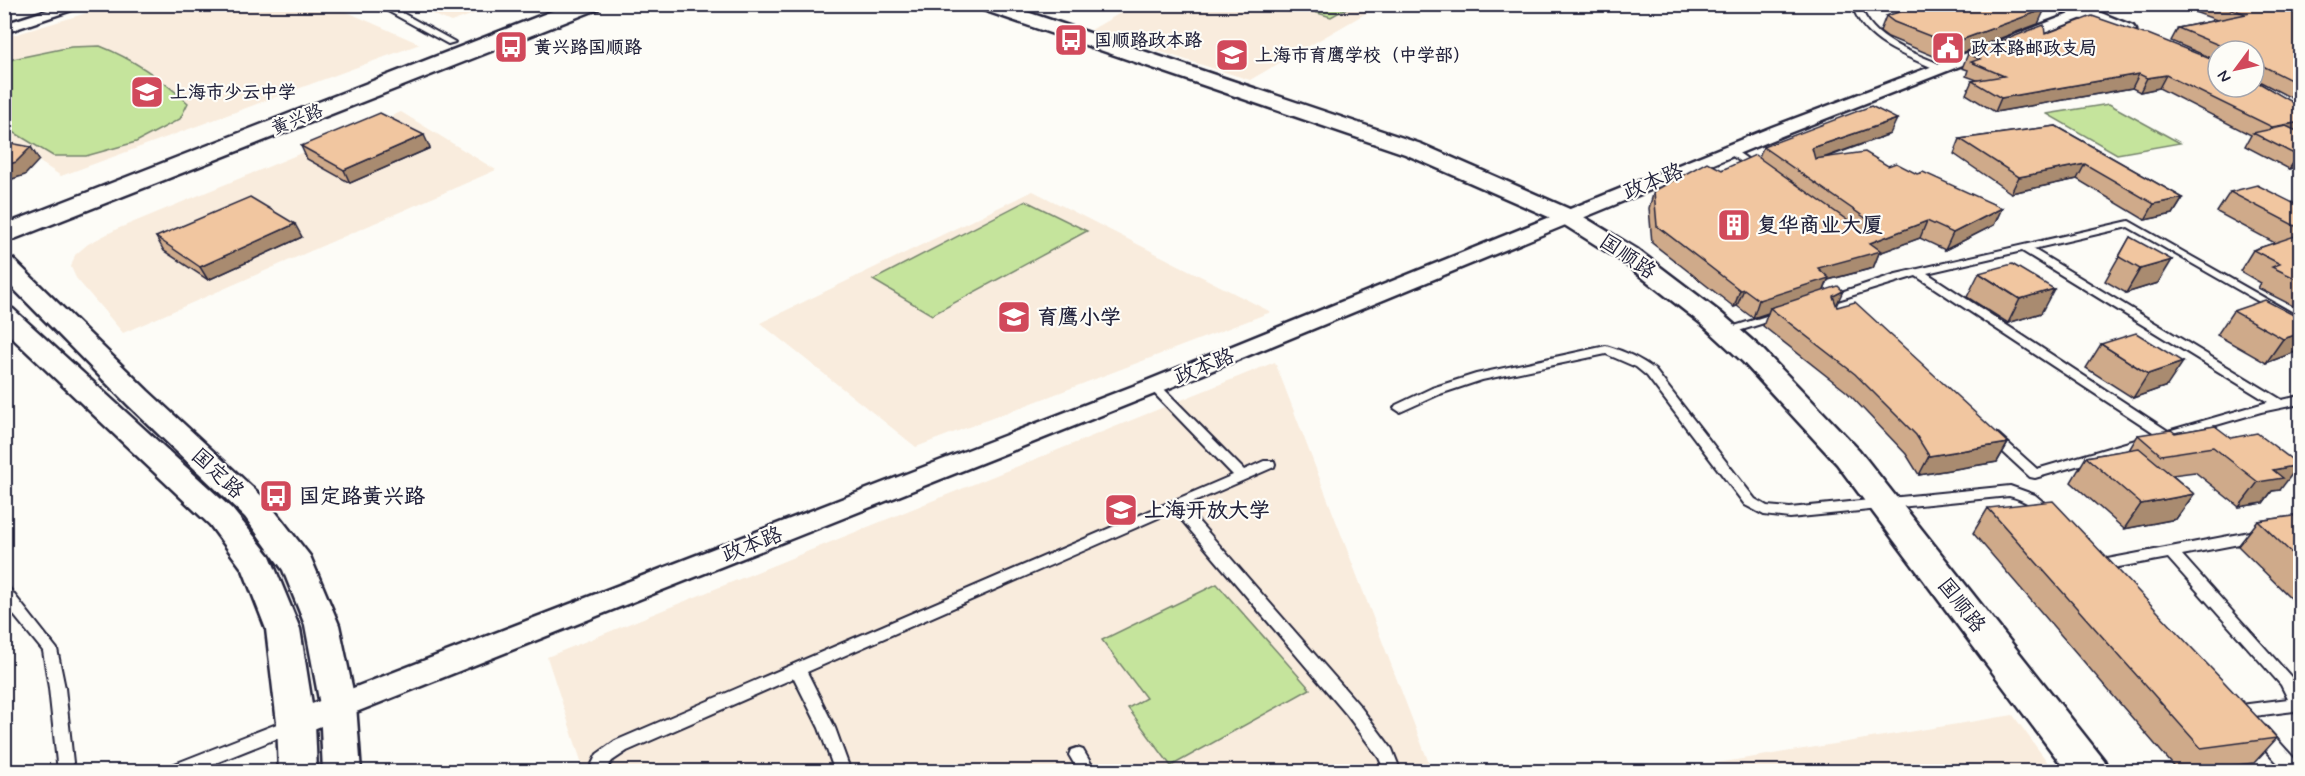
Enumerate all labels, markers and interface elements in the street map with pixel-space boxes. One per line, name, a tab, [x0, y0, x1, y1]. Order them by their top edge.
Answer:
bus stop icon: 国顺路政本路	[1053, 22, 1089, 58]
bus stop icon: 黄兴路国顺路	[493, 29, 529, 65]
place label: 国顺路政本路	[1094, 29, 1202, 53]
public building icon: 政本路邮政支局	[1930, 30, 1966, 66]
place label: 黄兴路国顺路	[534, 36, 642, 60]
school or university icon: 上海市育鹰学校（中学部）	[1214, 37, 1250, 73]
place label: 政本路邮政支局	[1971, 37, 2097, 61]
north arrow	[2206, 39, 2266, 99]
place label: 上海市育鹰学校（中学部）	[1255, 44, 1471, 68]
text: N	[2213, 66, 2236, 87]
school or university icon: 上海市少云中学	[129, 74, 165, 110]
place label: 上海市少云中学	[170, 81, 296, 105]
street label: 黄兴路	[268, 99, 327, 141]
street label: 政本路	[1619, 157, 1688, 207]
building icon: 复华商业大厦	[1716, 207, 1752, 243]
place label: 复华商业大厦	[1757, 212, 1883, 240]
street label: 国顺路	[1593, 228, 1661, 286]
school or university icon: 育鹰小学	[996, 299, 1032, 335]
place label: 育鹰小学	[1037, 304, 1121, 332]
street label: 政本路	[1170, 342, 1239, 392]
street label: 国定路	[185, 442, 250, 505]
bus stop icon: 国定路黄兴路	[258, 478, 294, 514]
place label: 国定路黄兴路	[299, 483, 425, 511]
school or university icon: 上海开放大学	[1103, 492, 1139, 528]
place label: 上海开放大学	[1144, 497, 1270, 525]
street label: 政本路	[718, 521, 787, 569]
street label: 国顺路	[1931, 572, 1992, 639]

